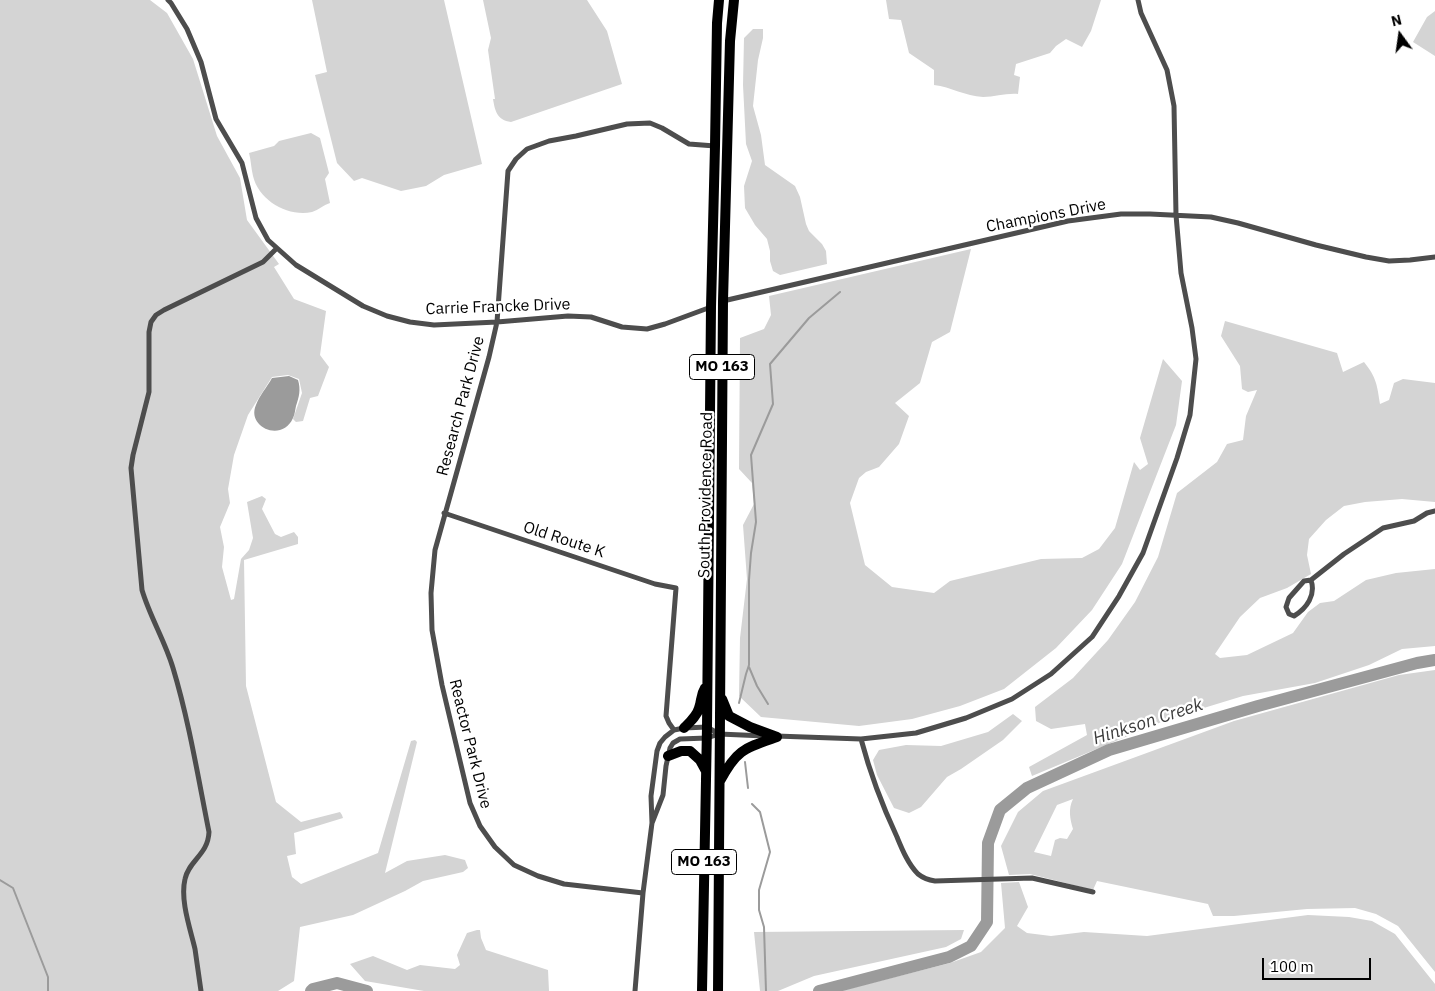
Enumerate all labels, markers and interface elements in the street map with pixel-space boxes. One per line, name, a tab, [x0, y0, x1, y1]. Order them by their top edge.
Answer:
north arrow	[1375, 10, 1425, 60]
text: N	[1389, 10, 1403, 30]
street label: Champions Drive	[985, 195, 1107, 237]
street label: Carrie Francke Drive	[425, 295, 571, 319]
street label: Research Park Drive	[433, 334, 489, 478]
road number: MO 163	[690, 354, 754, 380]
street label: South Providence Road	[695, 412, 717, 578]
street label: Old Route K	[521, 518, 607, 562]
street label: Reactor Park Drive	[445, 677, 495, 811]
water label: Hinkson Creek	[1090, 694, 1206, 750]
road number: MO 163	[672, 850, 736, 874]
scale bar	[1265, 948, 1374, 980]
text: 100 m	[1270, 957, 1314, 976]

